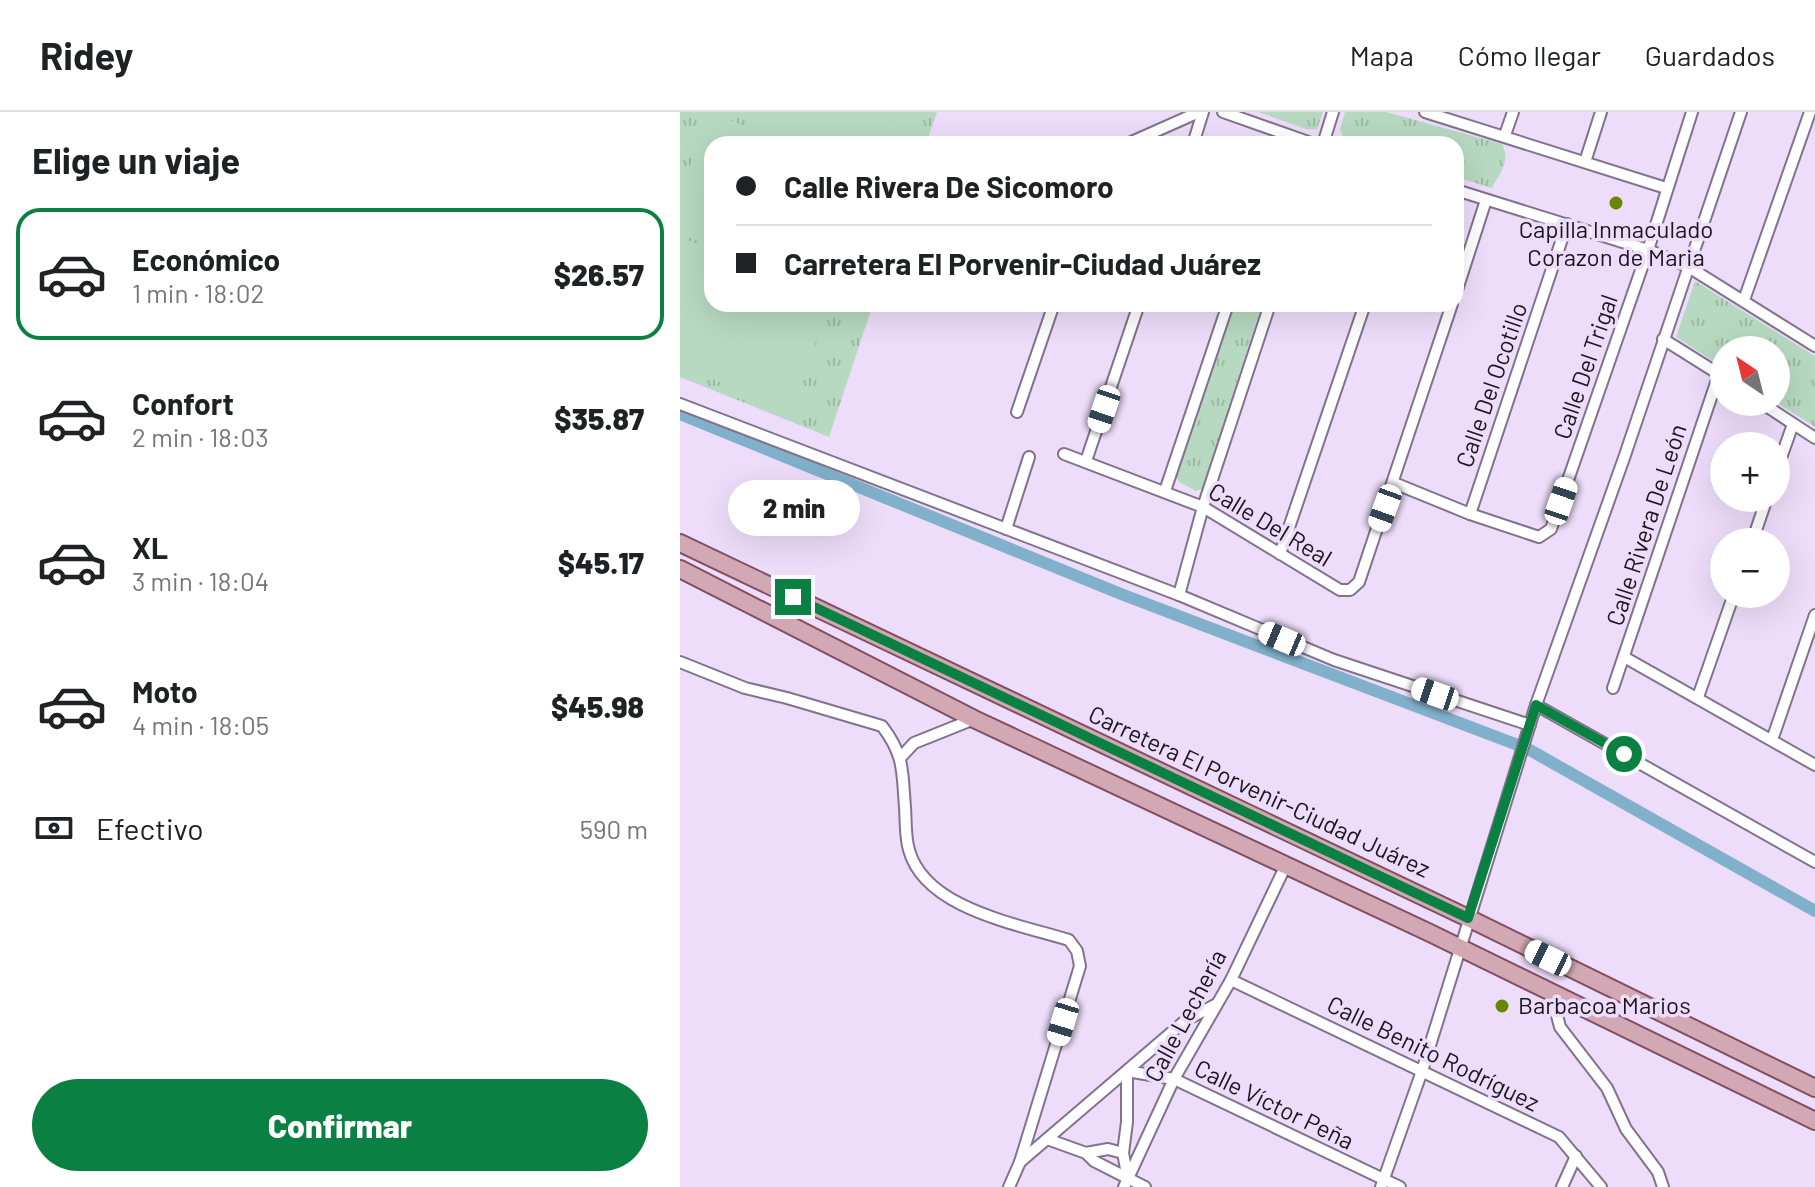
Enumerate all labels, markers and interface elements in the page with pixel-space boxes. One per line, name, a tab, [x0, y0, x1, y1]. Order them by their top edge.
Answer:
text: Ridey	[40, 32, 133, 78]
text: Mapa	[1350, 38, 1414, 72]
text: Cómo llegar	[1458, 38, 1601, 72]
text: Guardados	[1645, 38, 1775, 72]
text: Elige un viaje	[32, 138, 240, 181]
text: Calle Rivera De Sicomoro	[784, 168, 1114, 204]
marker: Capilla Inmaculado Corazon de Maria	[1607, 194, 1625, 212]
place label: Capilla Inmaculado Corazon de Maria	[1519, 214, 1713, 271]
icon: car	[36, 238, 108, 310]
text: Económico	[132, 241, 280, 277]
text: Carretera El Porvenir-Ciudad Juárez	[784, 245, 1261, 281]
text: $26.57	[554, 256, 644, 292]
text: 1 min · 18:02	[132, 277, 264, 308]
street label: Calle Del Trigal	[1546, 290, 1623, 443]
street label: Calle Del Ocotillo	[1449, 298, 1532, 471]
north arrow	[1710, 336, 1790, 416]
map controls	[1710, 336, 1790, 608]
icon: car	[36, 382, 108, 454]
car	[1085, 382, 1123, 436]
text: Confort	[132, 385, 234, 421]
text: $35.87	[554, 400, 644, 436]
street label: Calle Rivera De León	[1599, 420, 1692, 629]
text: 2 min · 18:03	[132, 421, 269, 452]
button: +	[1710, 432, 1790, 512]
car	[1542, 474, 1580, 528]
street label: Calle Del Real	[1204, 476, 1338, 572]
callout: 2 min	[727, 481, 859, 537]
car	[1366, 481, 1404, 535]
text: 2 min	[763, 492, 825, 523]
icon: car	[36, 526, 108, 598]
button: −	[1710, 528, 1790, 608]
text: XL	[132, 529, 168, 565]
text: $45.17	[558, 544, 644, 580]
text: 3 min · 18:04	[132, 565, 269, 596]
route end	[775, 579, 811, 615]
car	[1255, 619, 1309, 659]
icon: car	[36, 670, 108, 742]
text: Moto	[132, 673, 198, 709]
car	[1408, 675, 1462, 713]
text: $45.98	[551, 688, 644, 724]
street label: Carretera El Porvenir-Ciudad Juárez	[1084, 699, 1435, 883]
text: 4 min · 18:05	[132, 709, 269, 740]
route start	[1606, 736, 1642, 772]
icon: cash	[32, 806, 76, 850]
text: Efectivo	[96, 810, 204, 846]
text: 590 m	[580, 813, 648, 844]
car	[1521, 937, 1575, 979]
street label: Calle Lechería	[1138, 944, 1232, 1086]
street label: Calle Benito Rodríguez	[1323, 989, 1544, 1117]
place label: Barbacoa Marios	[1518, 990, 1691, 1019]
car	[1045, 996, 1081, 1048]
marker: Barbacoa Marios	[1493, 997, 1511, 1015]
street label: Calle Víctor Peña	[1190, 1053, 1359, 1155]
button: Confirmar	[32, 1079, 648, 1171]

